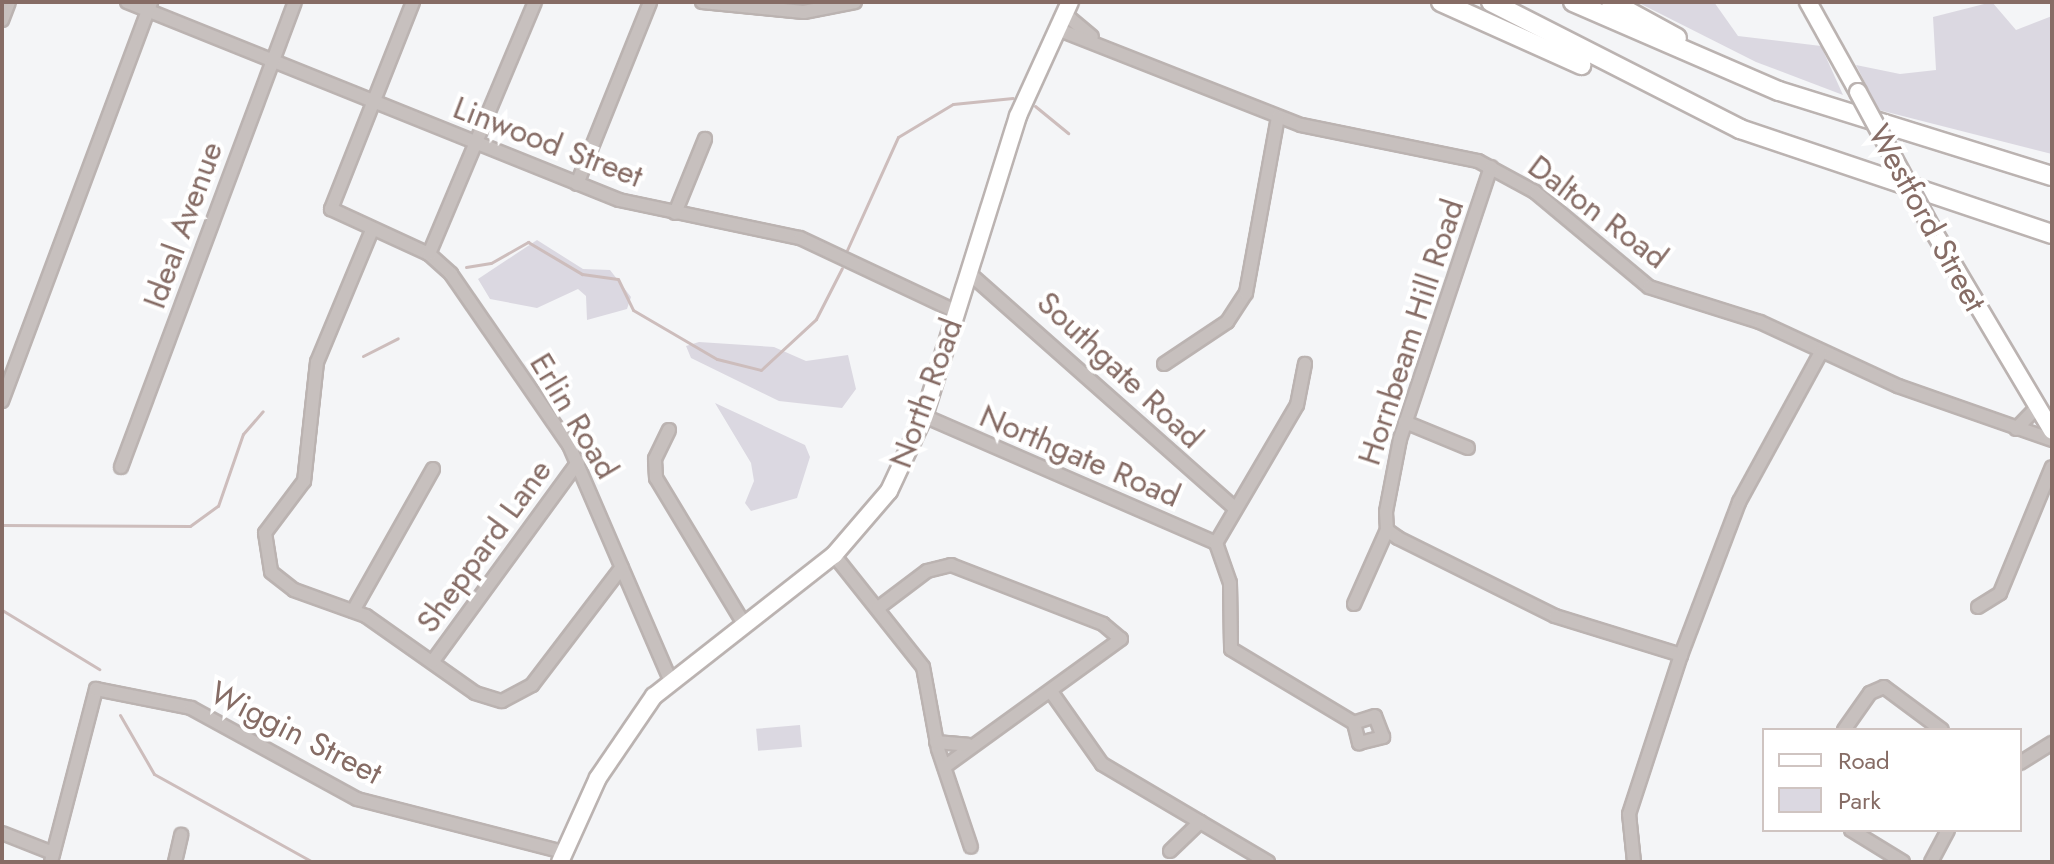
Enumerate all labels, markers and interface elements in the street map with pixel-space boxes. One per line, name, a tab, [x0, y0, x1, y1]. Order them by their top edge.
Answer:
street label: Linwood Street	[448, 88, 648, 196]
street label: Westford Street	[1860, 118, 1994, 318]
street label: Ideal Avenue	[135, 136, 231, 314]
street label: Dalton Road	[1521, 147, 1675, 277]
street label: Hornbeam Hill Road	[1350, 194, 1472, 470]
street label: Southgate Road	[1029, 283, 1211, 457]
street label: North Road	[881, 313, 971, 473]
street label: Erlin Road	[522, 346, 626, 486]
street label: Northgate Road	[974, 396, 1186, 516]
street label: Sheppard Lane	[408, 452, 560, 640]
street label: Wiggin Street	[204, 673, 388, 793]
legend	[1762, 728, 2022, 832]
text: Road	[1838, 743, 1890, 778]
text: Park	[1838, 783, 1881, 818]

